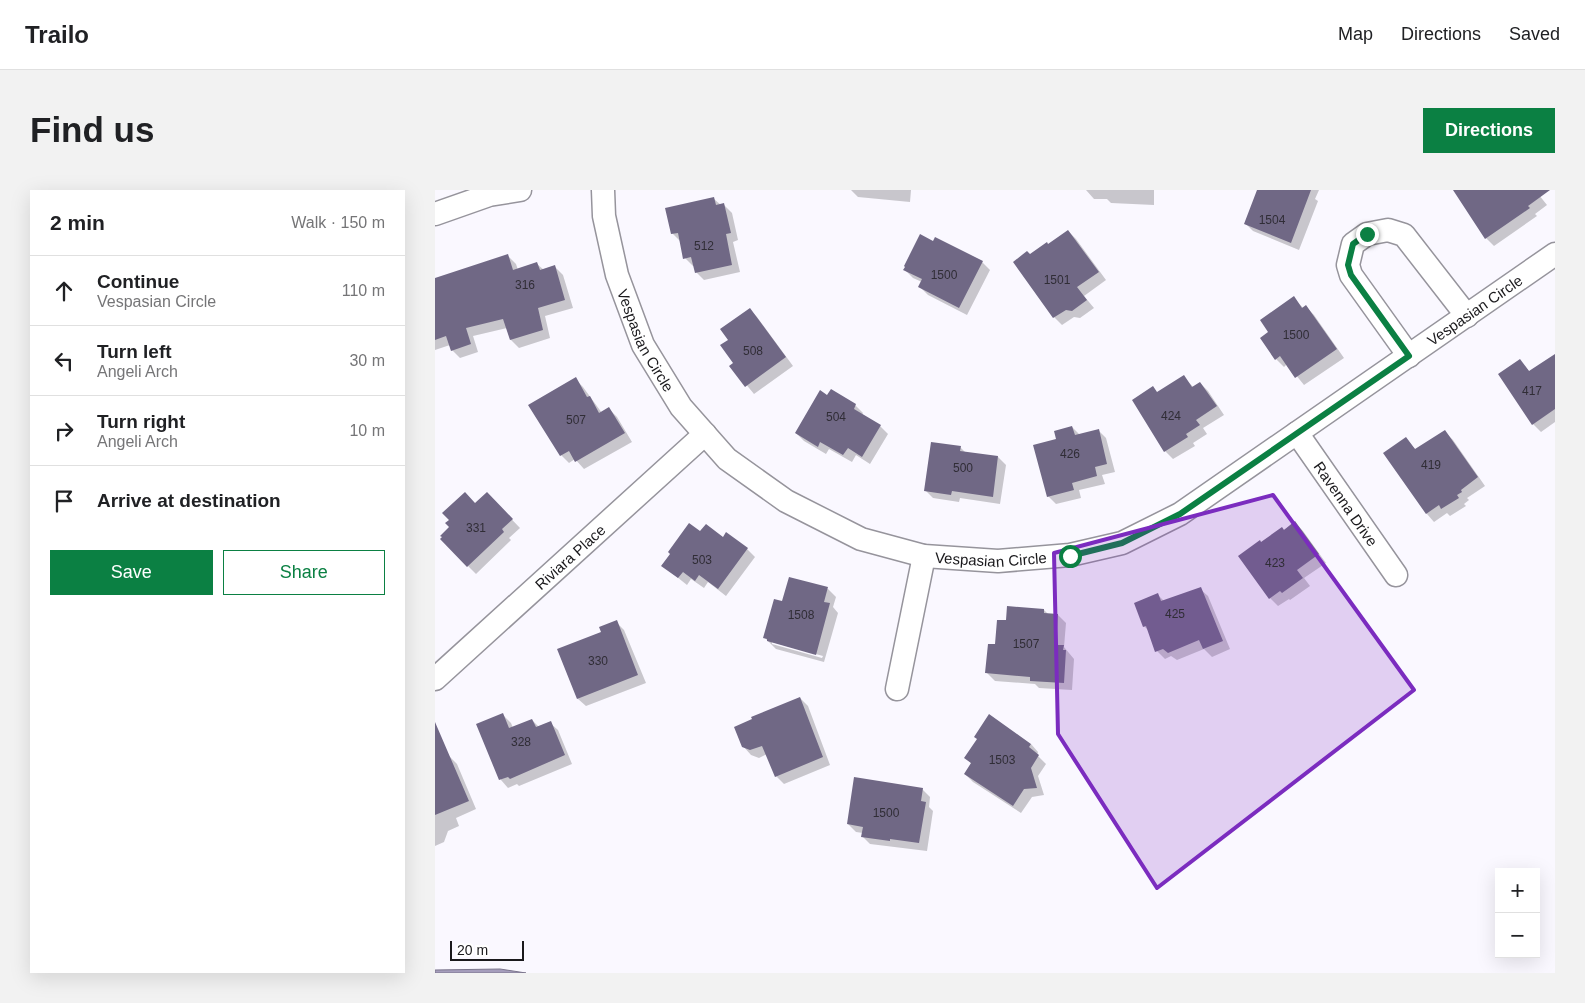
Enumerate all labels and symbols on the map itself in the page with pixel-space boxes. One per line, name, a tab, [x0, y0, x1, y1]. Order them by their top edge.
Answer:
house number: 1504	[1259, 213, 1286, 227]
route end	[1356, 223, 1379, 246]
house number: 512	[694, 239, 714, 253]
house number: 1500	[931, 268, 958, 282]
street label: Vespasian Circle	[1424, 271, 1525, 349]
house number: 1501	[1044, 273, 1071, 287]
house number: 316	[515, 278, 535, 292]
street label: Vespasian Circle	[614, 287, 678, 394]
house number: 1500	[1283, 328, 1310, 342]
house number: 508	[743, 344, 763, 358]
house number: 417	[1522, 384, 1542, 398]
house number: 424	[1161, 409, 1181, 423]
house number: 504	[826, 410, 846, 424]
house number: 507	[566, 413, 586, 427]
house number: 426	[1060, 447, 1080, 461]
street label: Ravenna Drive	[1311, 458, 1382, 549]
house number: 419	[1421, 458, 1441, 472]
house number: 500	[953, 461, 973, 475]
house number: 331	[466, 521, 486, 535]
street label: Riviara Place	[531, 521, 608, 593]
route start	[1059, 545, 1082, 568]
street label: Vespasian Circle	[934, 548, 1047, 570]
house number: 503	[692, 553, 712, 567]
house number: 423	[1265, 556, 1285, 570]
house number: 425	[1165, 607, 1185, 621]
house number: 1508	[788, 608, 815, 622]
house number: 1507	[1013, 637, 1040, 651]
house number: 330	[588, 654, 608, 668]
house number: 328	[511, 735, 531, 749]
house number: 1503	[989, 753, 1016, 767]
house number: 1500	[873, 806, 900, 820]
scale bar	[450, 938, 524, 961]

